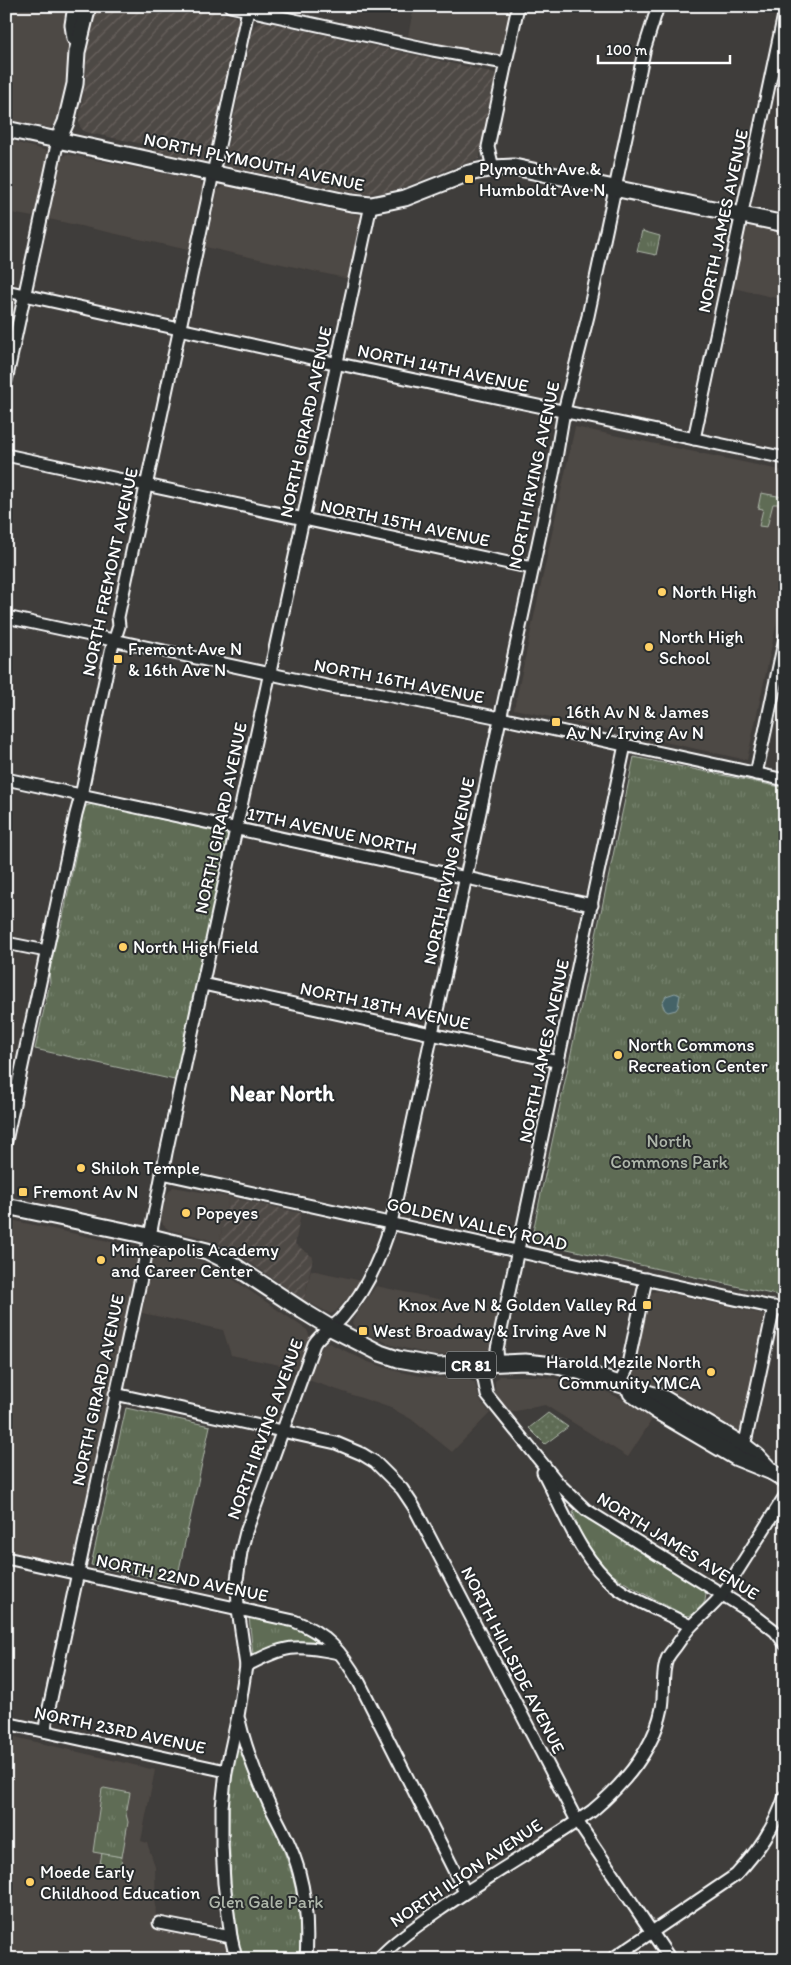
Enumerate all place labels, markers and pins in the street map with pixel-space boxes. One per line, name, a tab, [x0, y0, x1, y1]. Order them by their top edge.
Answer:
place label: Plymouth Ave & Humboldt Ave N	[479, 158, 606, 201]
marker: Plymouth Ave & Humboldt Ave N	[463, 173, 475, 185]
place label: North High	[672, 581, 756, 603]
marker: North High	[656, 586, 668, 598]
place label: North High School	[659, 626, 743, 669]
place label: Fremont Ave N & 16th Ave N	[128, 638, 242, 681]
marker: North High School	[643, 641, 655, 653]
marker: Fremont Ave N & 16th Ave N	[112, 653, 124, 665]
place label: 16th Av N & James Av N / Irving Av N	[566, 701, 709, 744]
marker: 16th Av N & James Av N / Irving Av N	[550, 716, 562, 728]
place label: North High Field	[133, 936, 259, 958]
marker: North High Field	[117, 941, 129, 953]
place label: North Commons Recreation Center	[628, 1034, 768, 1077]
marker: North Commons Recreation Center	[612, 1049, 624, 1061]
place label: Shiloh Temple	[91, 1157, 200, 1179]
marker: Shiloh Temple	[75, 1162, 87, 1174]
place label: Fremont Av N	[33, 1181, 139, 1203]
marker: Fremont Av N	[17, 1186, 29, 1198]
place label: Popeyes	[196, 1202, 258, 1224]
marker: Popeyes	[180, 1207, 192, 1219]
place label: Minneapolis Academy and Career Center	[111, 1239, 279, 1282]
marker: Minneapolis Academy and Career Center	[95, 1254, 107, 1266]
place label: Knox Ave N & Golden Valley Rd	[398, 1294, 637, 1316]
marker: Knox Ave N & Golden Valley Rd	[641, 1299, 653, 1311]
place label: West Broadway & Irving Ave N	[373, 1320, 607, 1342]
marker: West Broadway & Irving Ave N	[357, 1325, 369, 1337]
place label: Harold Mezile North Community YMCA	[546, 1351, 701, 1394]
marker: Harold Mezile North Community YMCA	[705, 1366, 717, 1378]
place label: Moede Early Childhood Education	[40, 1861, 200, 1904]
marker: Moede Early Childhood Education	[24, 1876, 36, 1888]

